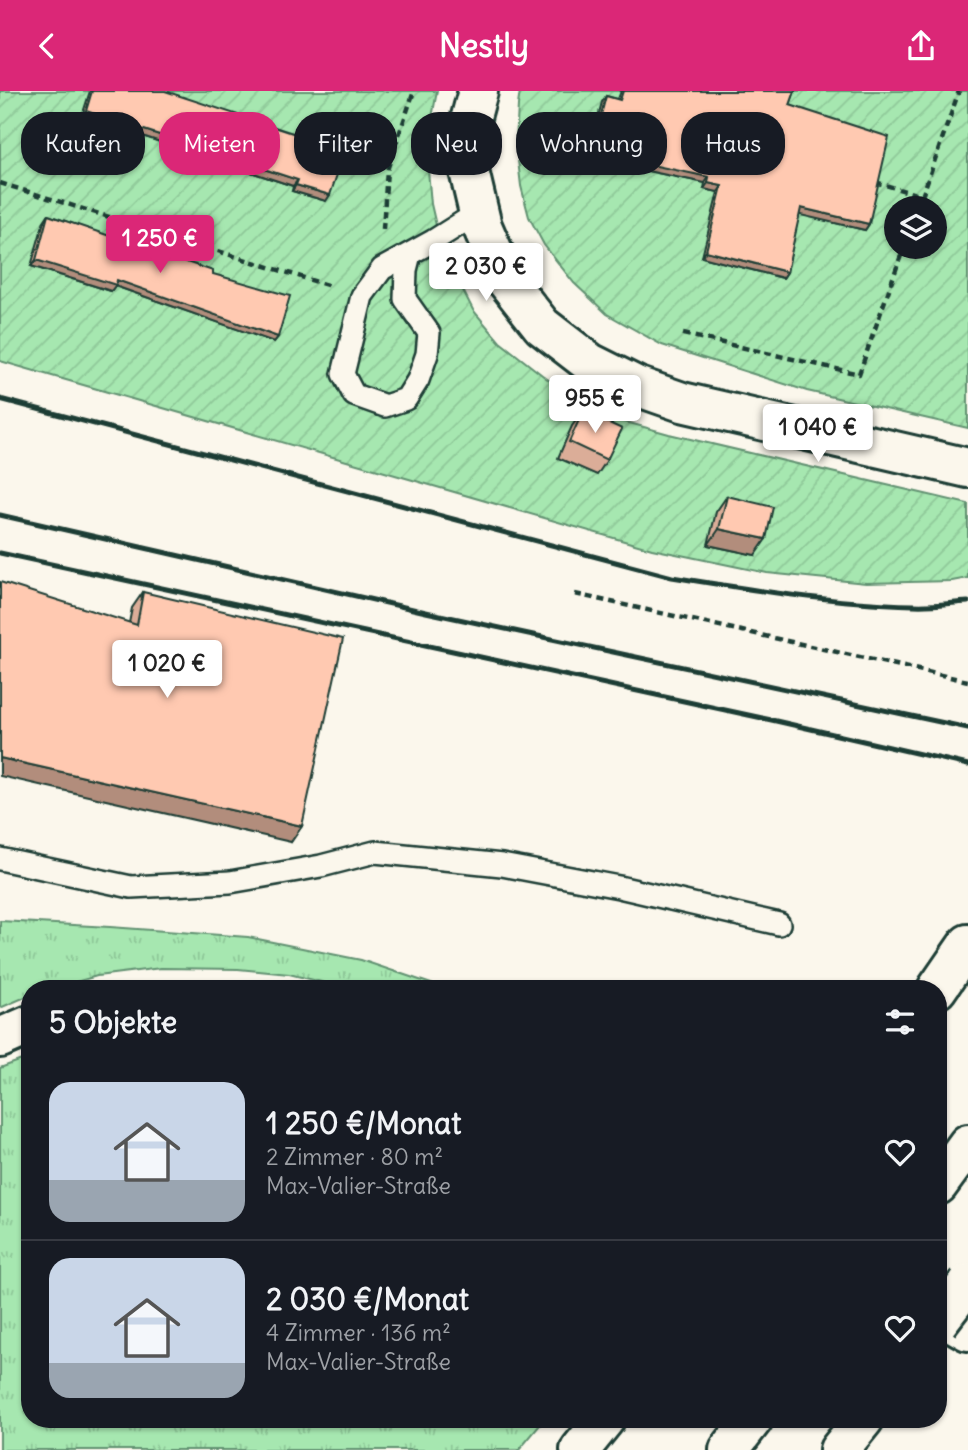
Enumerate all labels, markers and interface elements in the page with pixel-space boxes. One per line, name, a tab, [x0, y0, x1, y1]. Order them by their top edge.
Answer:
text: Nestly	[439, 25, 529, 66]
icon: back	[28, 27, 66, 65]
icon: share	[902, 27, 940, 65]
chip: Kaufen	[21, 112, 145, 175]
chip: Mieten	[159, 112, 280, 175]
chip: Filter	[294, 112, 397, 175]
chip: Neu	[411, 112, 502, 175]
chip: Wohnung	[516, 112, 667, 175]
chip: Haus	[681, 112, 785, 175]
map controls	[884, 196, 947, 259]
button: layers	[884, 196, 947, 259]
pin: 1 250 €	[95, 215, 225, 275]
text: 1 250 €	[122, 223, 198, 252]
pin: 2 030 €	[421, 243, 551, 303]
text: 2 030 €	[445, 251, 527, 280]
pin: 955 €	[546, 375, 644, 435]
text: 955 €	[565, 383, 625, 412]
pin: 1 040 €	[753, 405, 883, 464]
text: 1 040 €	[779, 412, 857, 441]
pin: 1 020 €	[102, 641, 232, 700]
text: 1 020 €	[128, 648, 206, 677]
text: 5 Objekte	[49, 1003, 177, 1041]
icon: filters	[881, 1003, 919, 1041]
text: 1 250 €/Monat	[266, 1104, 461, 1142]
icon: home	[105, 1110, 189, 1194]
icon: heart	[881, 1133, 919, 1171]
text: 2 Zimmer · 80 m²	[266, 1142, 443, 1171]
text: Max-Valier-Straße	[266, 1171, 451, 1200]
text: 2 030 €/Monat	[266, 1280, 469, 1318]
icon: home	[105, 1286, 189, 1370]
icon: heart	[881, 1309, 919, 1347]
text: 4 Zimmer · 136 m²	[266, 1318, 451, 1347]
text: Max-Valier-Straße	[266, 1347, 451, 1376]

